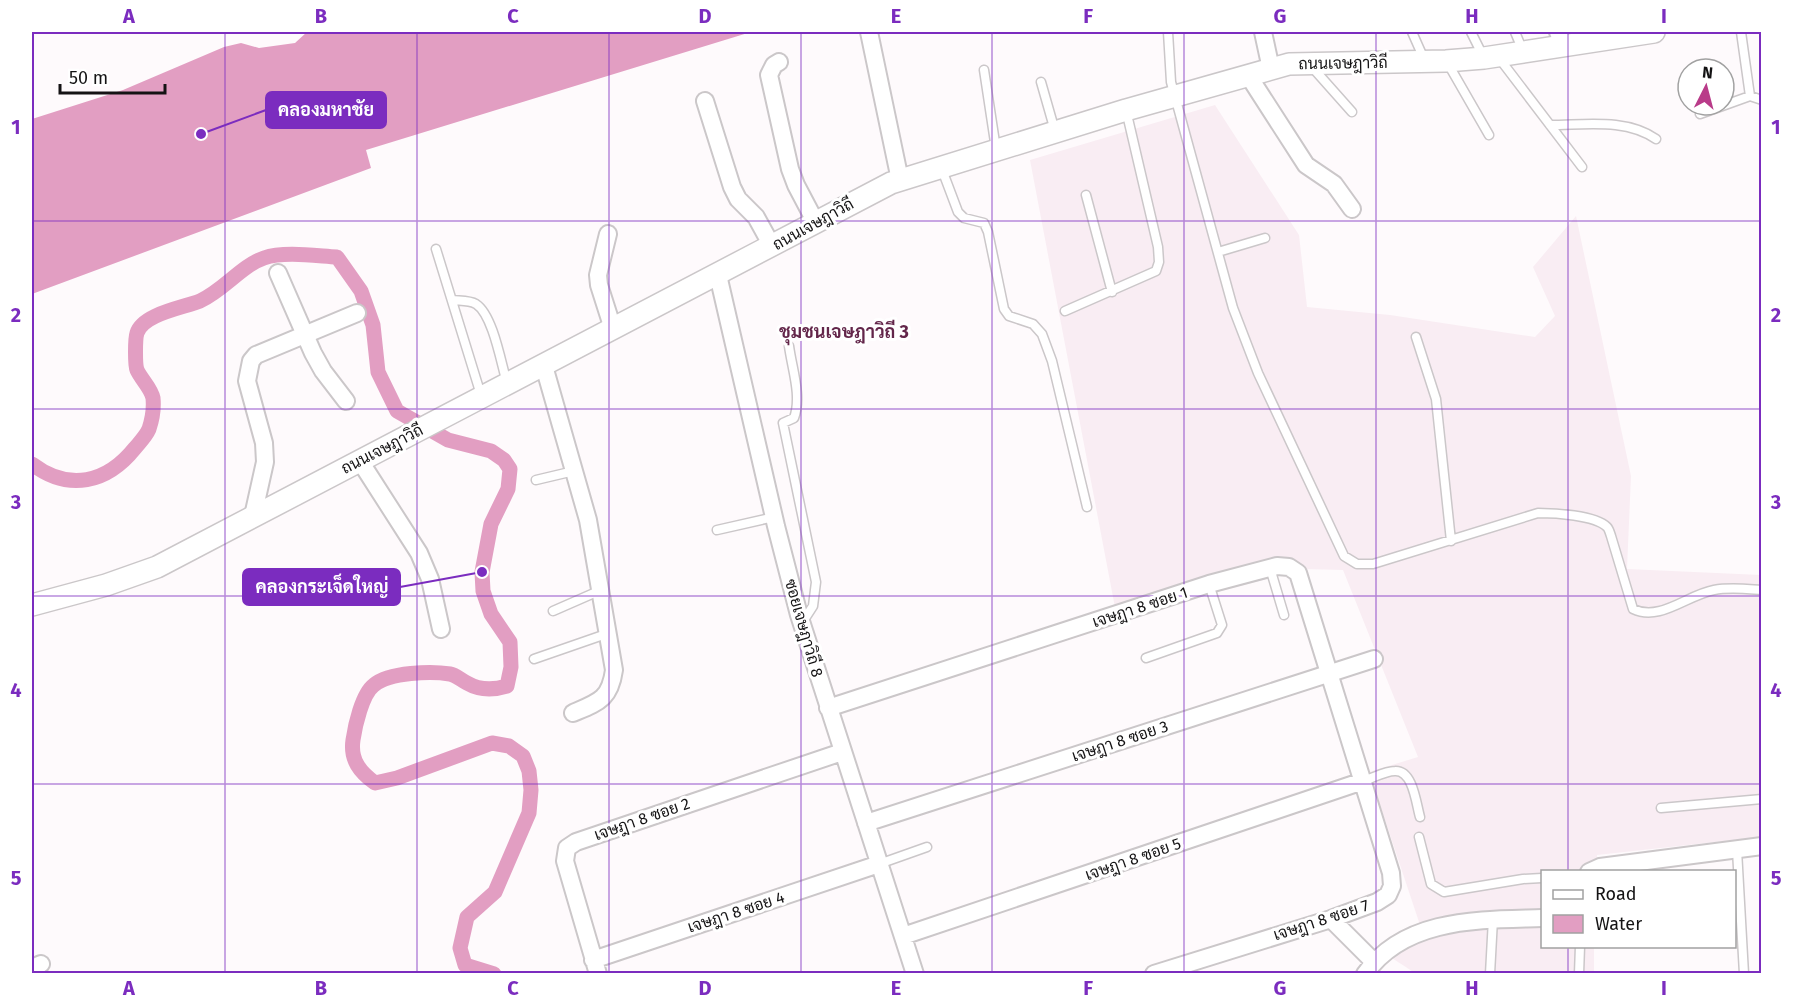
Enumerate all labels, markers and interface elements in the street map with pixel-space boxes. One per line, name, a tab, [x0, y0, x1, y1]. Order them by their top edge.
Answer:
text: A	[122, 4, 136, 28]
text: B	[315, 4, 327, 28]
text: C	[507, 4, 519, 28]
text: D	[698, 4, 712, 28]
text: E	[891, 4, 901, 28]
text: F	[1083, 4, 1093, 28]
text: G	[1274, 4, 1286, 28]
text: H	[1465, 4, 1479, 28]
text: I	[1661, 4, 1667, 28]
street label: ถนนเจษฎาวิถี	[1298, 51, 1388, 74]
scale bar	[60, 57, 165, 95]
north arrow	[1676, 57, 1736, 117]
text: N	[1701, 63, 1714, 83]
text: 50 m	[69, 67, 108, 89]
callout: คลองมหาชัย	[266, 92, 386, 128]
text: คลองมหาชัย	[278, 99, 374, 121]
text: 1	[11, 115, 21, 139]
text: 1	[1771, 115, 1781, 139]
street label: ถนนเจษฎาวิถี	[768, 192, 857, 255]
text: 2	[11, 303, 21, 327]
text: 2	[1771, 303, 1781, 327]
district label: ชุมชนเจษฎาวิถี 3	[779, 319, 909, 346]
street label: ถนนเจษฎาวิถี	[337, 418, 427, 479]
text: 3	[10, 490, 21, 514]
text: 3	[1770, 490, 1781, 514]
callout: คลองกระเจ็ดใหญ่	[243, 569, 400, 605]
text: คลองกระเจ็ดใหญ่	[256, 573, 388, 598]
street label: ซอยเจษฎาวิถี 8	[780, 576, 829, 680]
street label: เจษฎา 8 ซอย 1	[1090, 583, 1190, 632]
text: 4	[10, 678, 22, 702]
text: 4	[1770, 678, 1782, 702]
street label: เจษฎา 8 ซอย 3	[1069, 716, 1171, 766]
street label: เจษฎา 8 ซอย 2	[592, 794, 693, 845]
street label: เจษฎา 8 ซอย 5	[1083, 834, 1184, 885]
text: 5	[11, 866, 22, 890]
text: 5	[1771, 866, 1782, 890]
legend	[1541, 870, 1736, 948]
text: Road	[1595, 883, 1637, 905]
street label: เจษฎา 8 ซอย 4	[685, 887, 788, 938]
street label: เจษฎา 8 ซอย 7	[1271, 896, 1371, 945]
text: Water	[1595, 913, 1642, 935]
text: A	[122, 976, 136, 1000]
text: B	[315, 976, 327, 1000]
text: C	[507, 976, 519, 1000]
text: D	[698, 976, 712, 1000]
text: E	[891, 976, 901, 1000]
text: F	[1083, 976, 1093, 1000]
text: G	[1274, 976, 1286, 1000]
text: H	[1465, 976, 1479, 1000]
text: I	[1661, 976, 1667, 1000]

